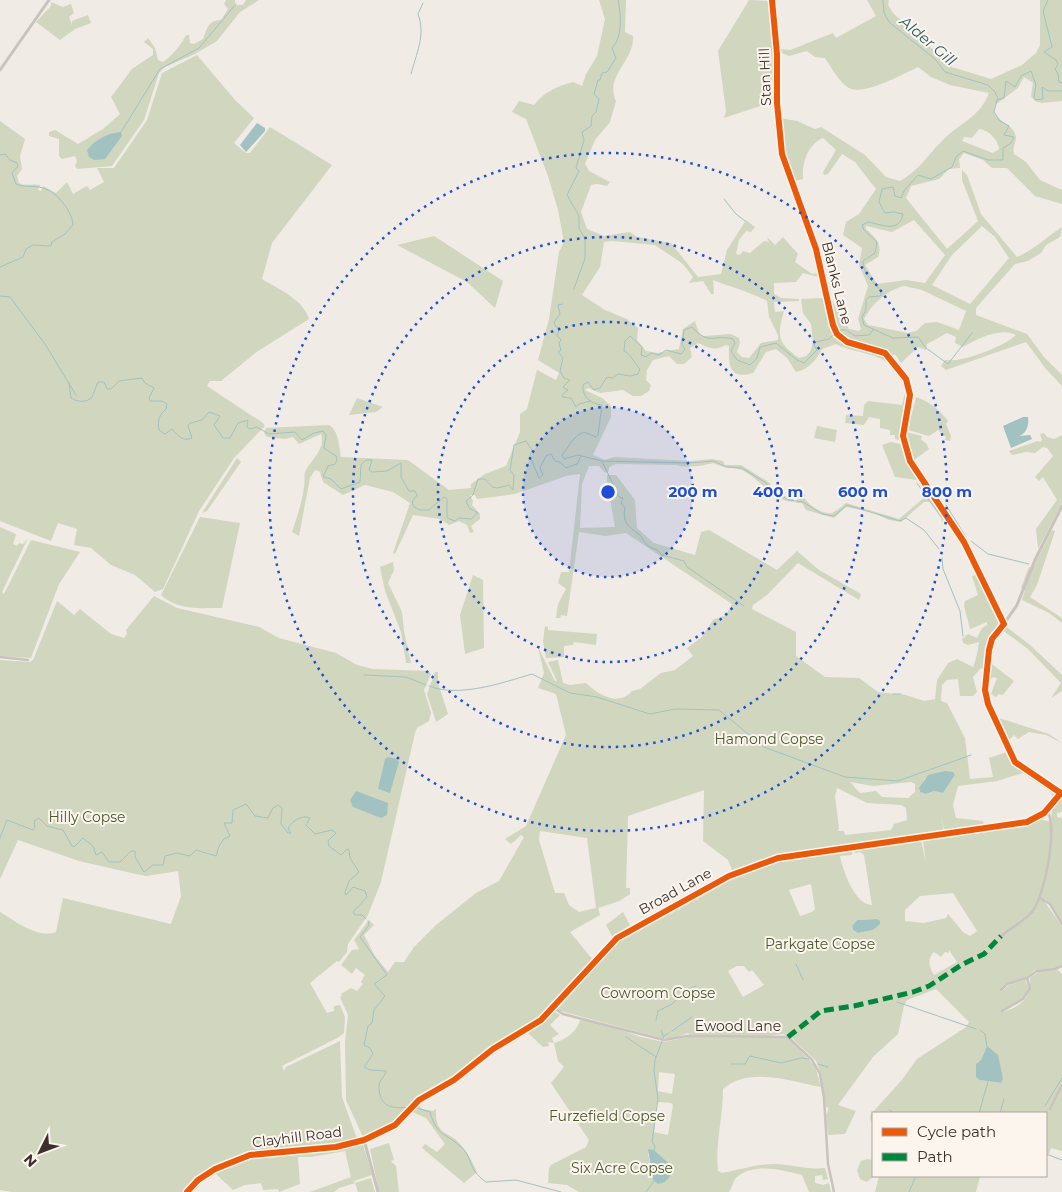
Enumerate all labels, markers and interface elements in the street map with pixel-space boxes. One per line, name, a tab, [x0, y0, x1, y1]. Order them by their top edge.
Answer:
water label: Alder Gill	[896, 11, 960, 70]
street label: Stan Hill	[755, 48, 775, 106]
street label: Blanks Lane	[818, 240, 856, 326]
text: 200 m	[668, 482, 718, 501]
text: 400 m	[753, 482, 803, 501]
text: 600 m	[838, 482, 888, 501]
text: 800 m	[922, 482, 972, 501]
centre of rings	[599, 483, 617, 501]
park label: Hamond Copse	[714, 730, 824, 748]
park label: Hilly Copse	[48, 808, 126, 826]
street label: Broad Lane	[635, 864, 715, 918]
park label: Parkgate Copse	[765, 935, 875, 953]
park label: Cowroom Copse	[600, 984, 716, 1002]
street label: Ewood Lane	[695, 1017, 781, 1035]
park label: Furzefield Copse	[549, 1107, 665, 1125]
legend	[872, 1112, 1047, 1177]
text: Cycle path	[917, 1122, 996, 1141]
street label: Clayhill Road	[251, 1123, 343, 1151]
north arrow	[15, 1127, 65, 1177]
text: Path	[917, 1147, 953, 1166]
text: N	[20, 1150, 41, 1171]
park label: Six Acre Copse	[571, 1159, 673, 1177]

